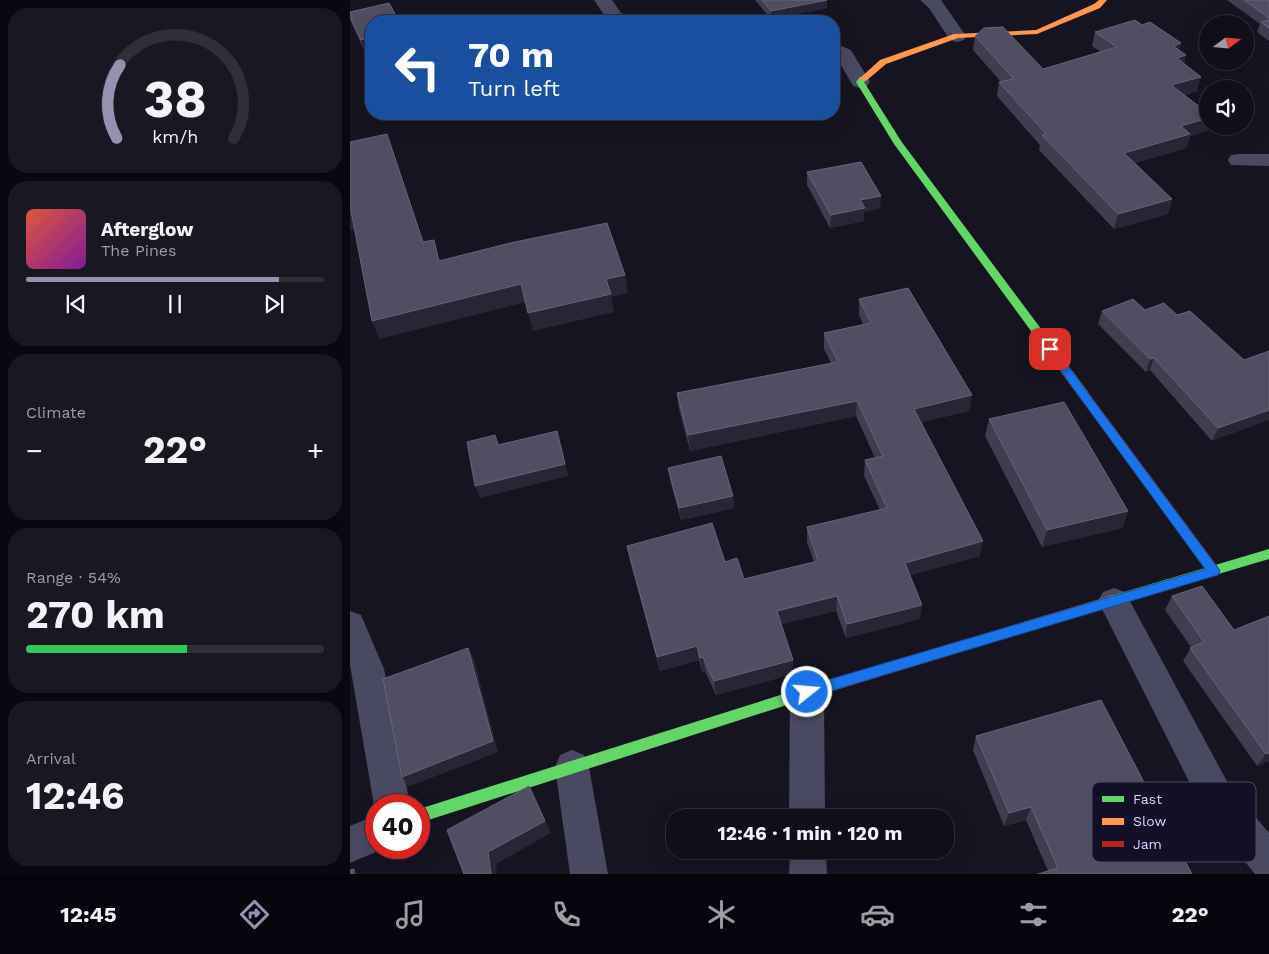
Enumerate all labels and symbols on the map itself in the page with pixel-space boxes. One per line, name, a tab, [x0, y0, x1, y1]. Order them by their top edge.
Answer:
north arrow	[1199, 15, 1254, 70]
pin	[1029, 328, 1071, 370]
position arrow	[780, 665, 832, 717]
legend	[1092, 782, 1256, 862]
text: Fast	[1133, 791, 1162, 807]
speed limit sign: 40	[365, 794, 430, 859]
text: Slow	[1133, 813, 1166, 829]
text: Jam	[1133, 836, 1162, 852]

